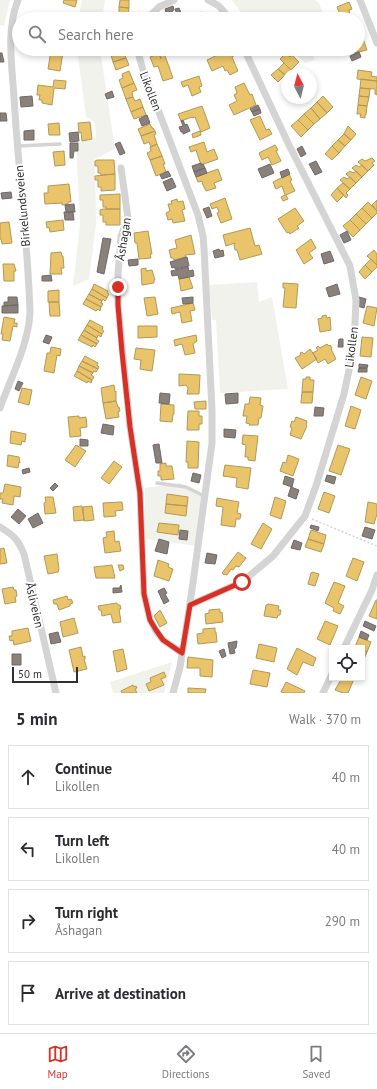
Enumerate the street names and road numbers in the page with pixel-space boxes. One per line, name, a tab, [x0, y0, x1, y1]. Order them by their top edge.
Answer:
street label: Likollen	[137, 69, 165, 113]
street label: Birkelundsveien	[11, 165, 33, 247]
street label: Åshagan	[112, 216, 134, 262]
street label: Likollen	[341, 326, 361, 368]
street label: Åsliveien	[22, 581, 48, 629]

